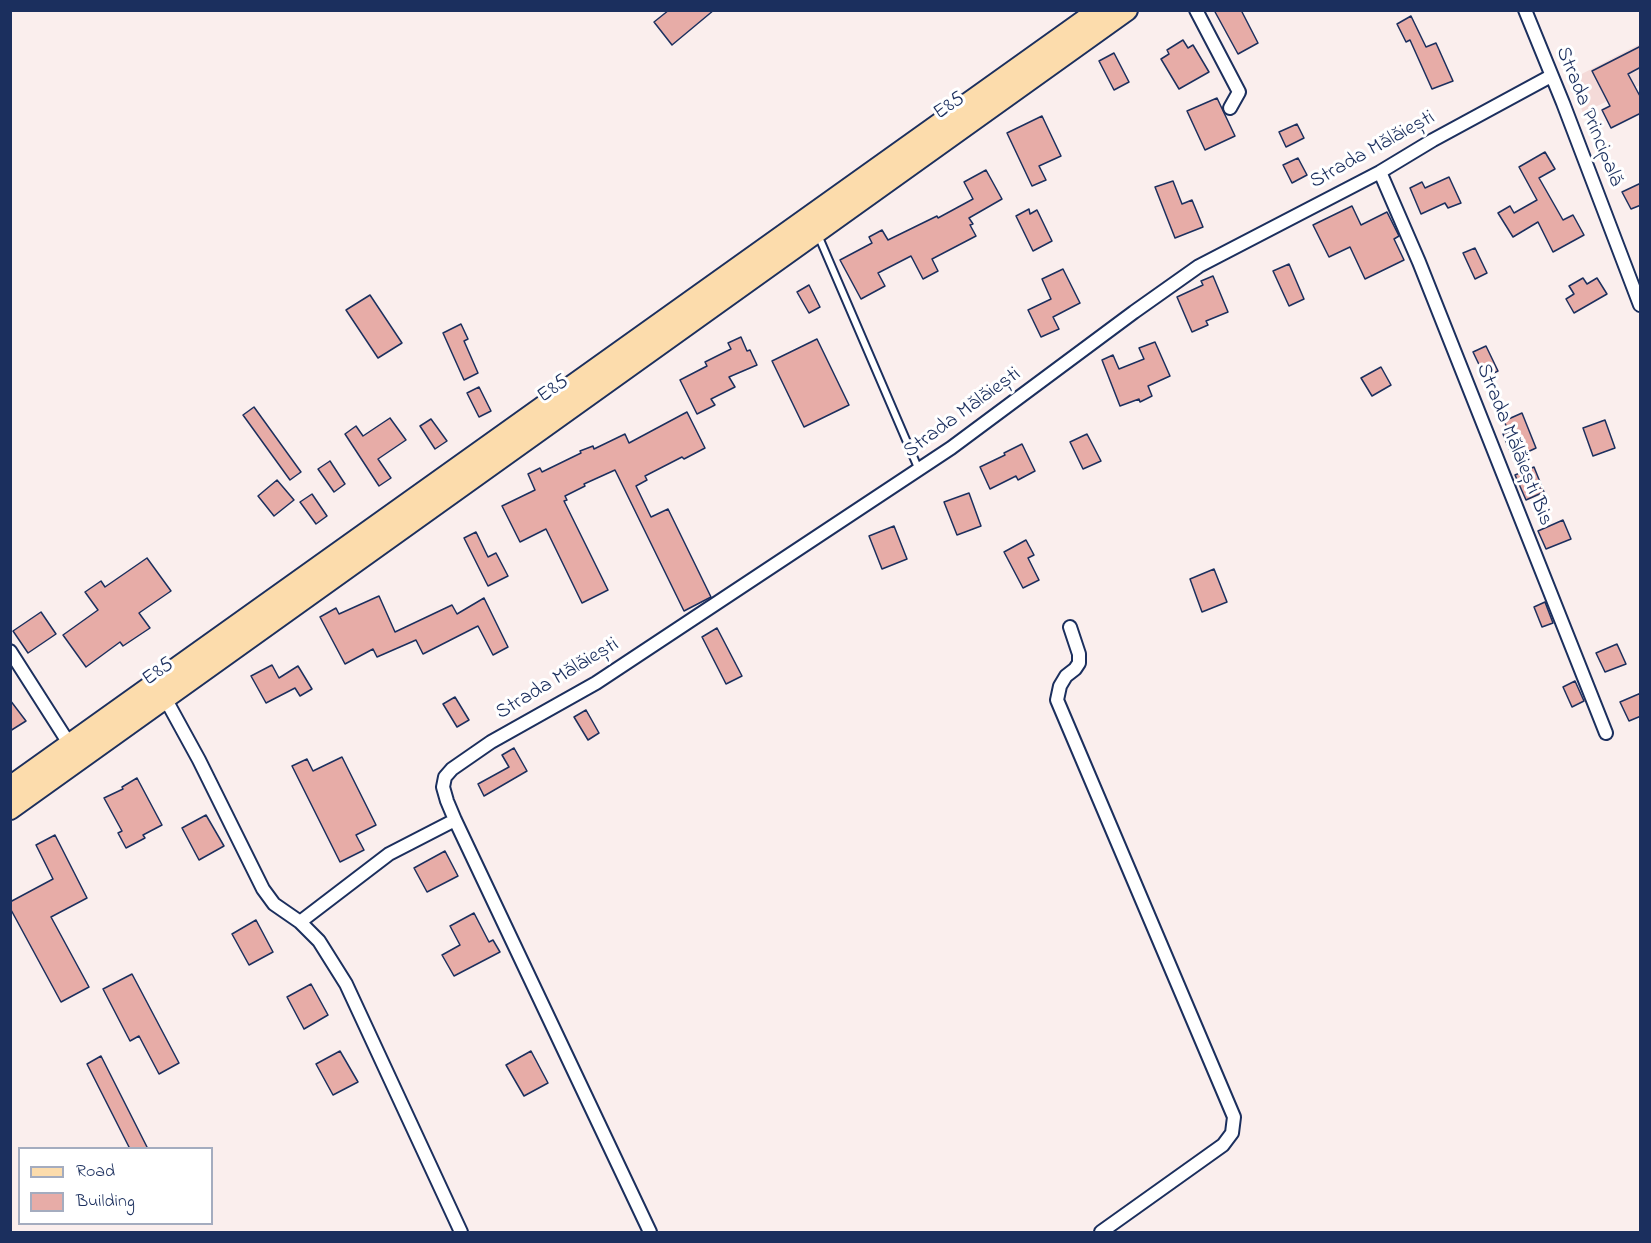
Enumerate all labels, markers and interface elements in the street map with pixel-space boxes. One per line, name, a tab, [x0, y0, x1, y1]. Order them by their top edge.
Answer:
street label: Strada Principală	[1549, 44, 1627, 190]
street label: E85	[929, 87, 971, 127]
street label: Strada Mălăiești	[1306, 106, 1440, 196]
street label: Strada Mălăiești Bis	[1469, 360, 1557, 530]
street label: Strada Mălăiești	[899, 363, 1027, 465]
street label: E85	[533, 370, 575, 410]
street label: Strada Mălăiești	[492, 633, 624, 727]
street label: E85	[138, 653, 180, 693]
legend	[18, 1147, 213, 1225]
text: Road	[76, 1159, 115, 1185]
text: Building	[76, 1189, 135, 1215]

